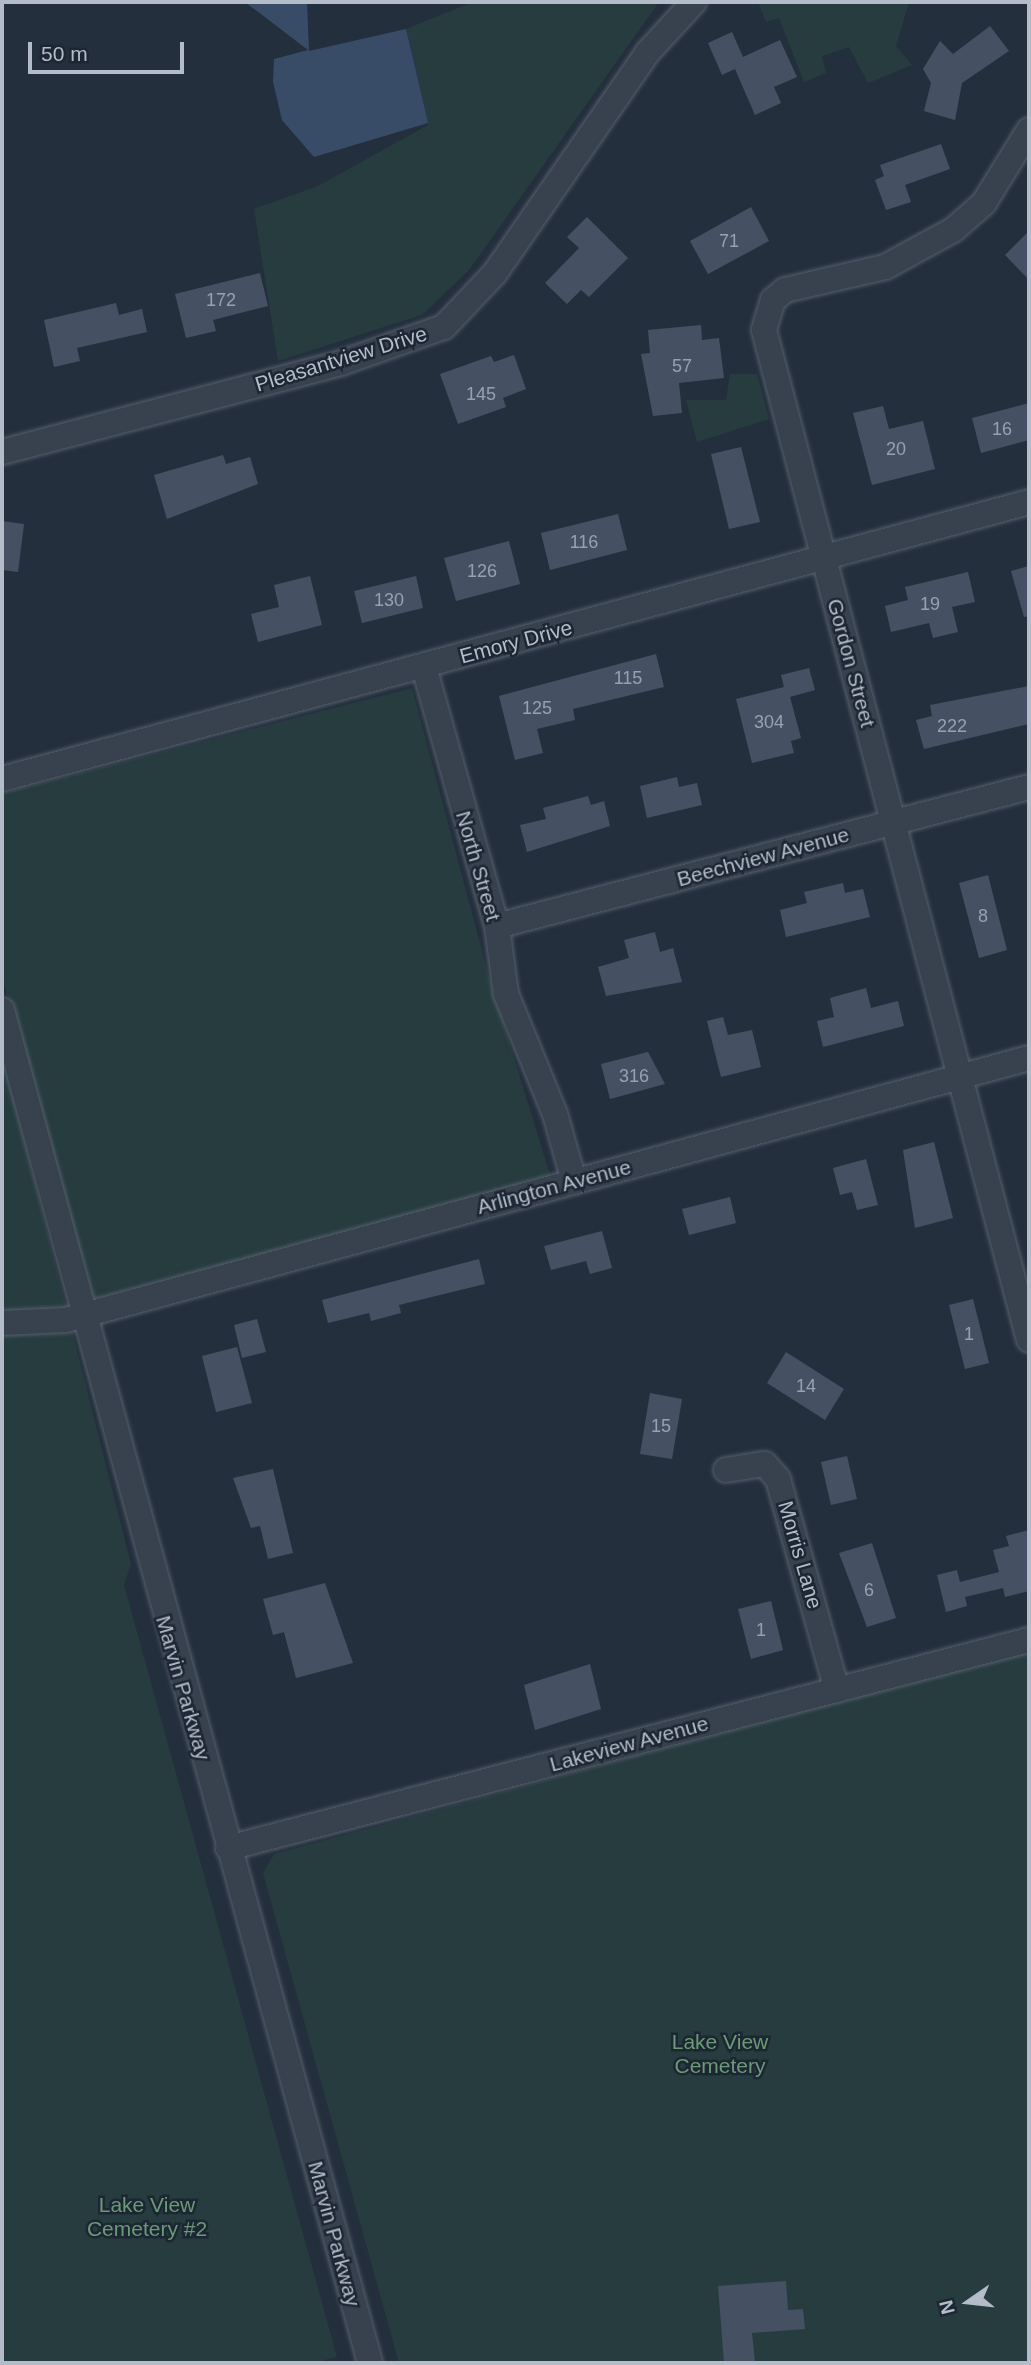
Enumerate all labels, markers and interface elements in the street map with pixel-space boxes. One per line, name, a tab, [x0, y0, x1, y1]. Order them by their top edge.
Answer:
scale bar	[32, 28, 187, 72]
text: 50 m	[41, 42, 88, 65]
house number: 71	[719, 230, 739, 252]
house number: 172	[206, 289, 236, 311]
street label: Pleasantview Drive	[252, 321, 430, 397]
house number: 57	[672, 355, 692, 377]
house number: 145	[466, 383, 496, 405]
house number: 16	[992, 418, 1012, 440]
house number: 20	[886, 438, 906, 460]
house number: 116	[570, 531, 598, 553]
house number: 126	[467, 560, 497, 582]
house number: 130	[374, 589, 404, 611]
house number: 19	[920, 593, 940, 615]
street label: Gordon Street	[822, 596, 880, 730]
street label: Emory Drive	[457, 615, 575, 669]
house number: 115	[614, 667, 642, 689]
house number: 125	[522, 697, 552, 719]
house number: 304	[754, 711, 784, 733]
house number: 222	[937, 715, 967, 737]
street label: North Street	[450, 808, 506, 924]
street label: Beechview Avenue	[674, 822, 852, 892]
house number: 8	[978, 905, 988, 927]
house number: 316	[619, 1065, 649, 1087]
street label: Arlington Avenue	[474, 1154, 634, 1220]
house number: 1	[964, 1323, 974, 1345]
house number: 14	[796, 1375, 816, 1397]
house number: 15	[651, 1415, 671, 1437]
street label: Morris Lane	[773, 1498, 827, 1612]
house number: 6	[864, 1579, 874, 1601]
street label: Marvin Parkway	[150, 1613, 216, 1763]
house number: 1	[756, 1619, 766, 1641]
street label: Lakeview Avenue	[546, 1711, 712, 1777]
park label: Lake View Cemetery	[672, 2029, 768, 2079]
street label: Marvin Parkway	[302, 2159, 366, 2309]
park label: Lake View Cemetery #2	[87, 2192, 207, 2242]
north arrow	[933, 2267, 1003, 2337]
text: N	[935, 2298, 959, 2316]

